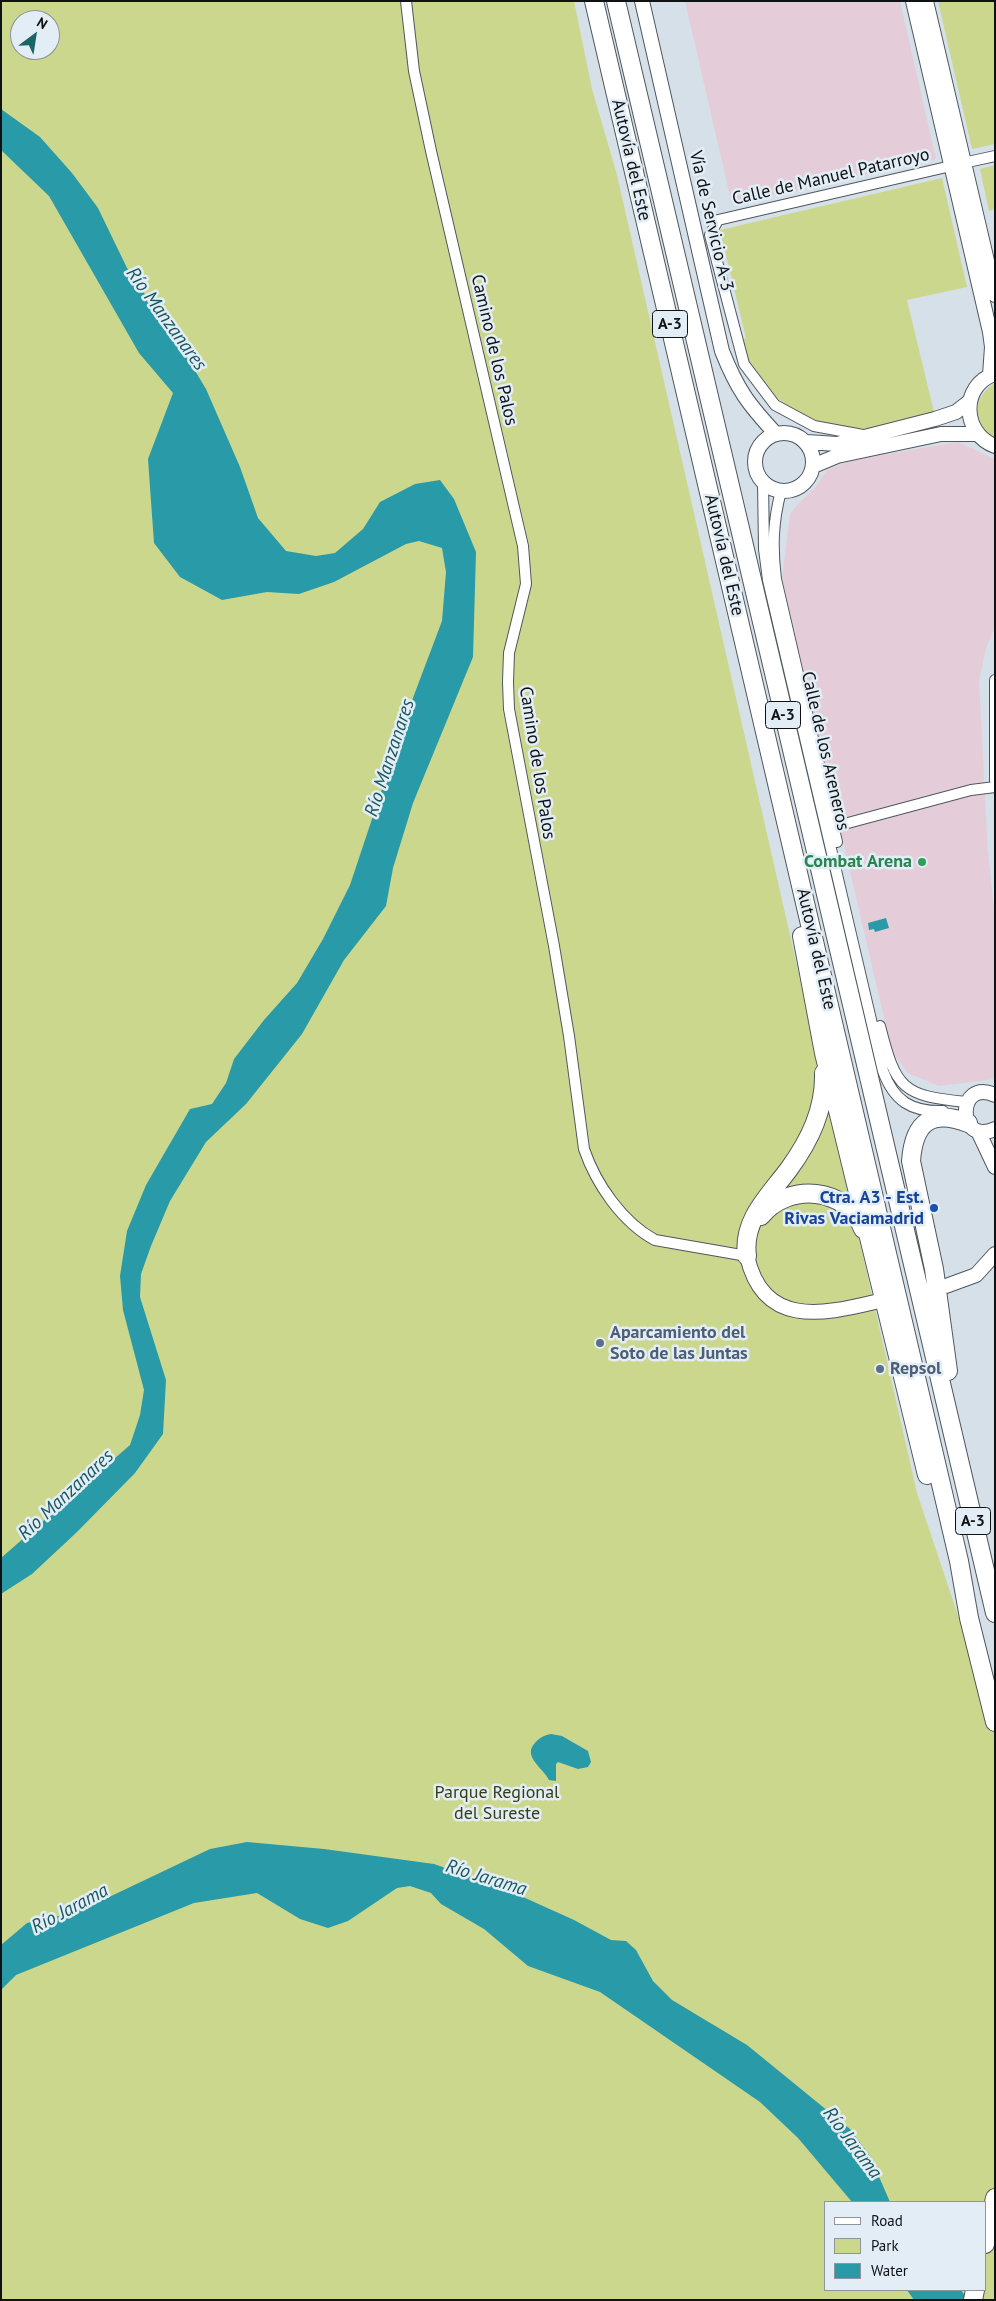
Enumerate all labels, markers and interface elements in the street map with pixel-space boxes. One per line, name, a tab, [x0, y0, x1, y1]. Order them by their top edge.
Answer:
north arrow	[10, 10, 60, 60]
text: N	[34, 13, 51, 33]
street label: Autovía del Este	[607, 97, 655, 223]
street label: Calle de Manuel Patarroyo	[730, 144, 932, 210]
street label: Vía de Servicio A-3	[684, 149, 738, 293]
water label: Río Manzanares	[121, 263, 211, 375]
street label: Camino de los Palos	[466, 272, 522, 428]
road number: A-3	[652, 310, 688, 338]
street label: Autovía del Este	[700, 492, 748, 618]
street label: Calle de los Areneros	[796, 669, 854, 833]
street label: Camino de los Palos	[514, 685, 560, 841]
water label: Río Manzanares	[360, 696, 420, 820]
road number: A-3	[766, 702, 800, 728]
place label: Combat Arena	[804, 851, 912, 873]
marker: Combat Arena	[916, 856, 928, 868]
street label: Autovía del Este	[792, 886, 840, 1012]
place label: Ctra. A3 - Est. Rivas Vaciamadrid	[784, 1187, 924, 1230]
marker: Ctra. A3 - Est. Rivas Vaciamadrid	[928, 1202, 940, 1214]
place label: Aparcamiento del Soto de las Juntas	[610, 1322, 748, 1365]
marker: Aparcamiento del Soto de las Juntas	[594, 1337, 606, 1349]
place label: Repsol	[890, 1358, 941, 1380]
marker: Repsol	[874, 1363, 886, 1375]
water label: Río Manzanares	[14, 1445, 118, 1545]
road number: A-3	[956, 1508, 990, 1534]
park label: Parque Regional del Sureste	[435, 1782, 559, 1825]
water label: Río Jarama	[443, 1855, 529, 1901]
water label: Río Jarama	[28, 1879, 112, 1939]
water label: Río Jarama	[818, 2103, 886, 2183]
legend	[824, 2201, 986, 2291]
text: Road	[871, 2211, 903, 2230]
text: Park	[871, 2236, 899, 2255]
text: Water	[871, 2261, 908, 2280]

